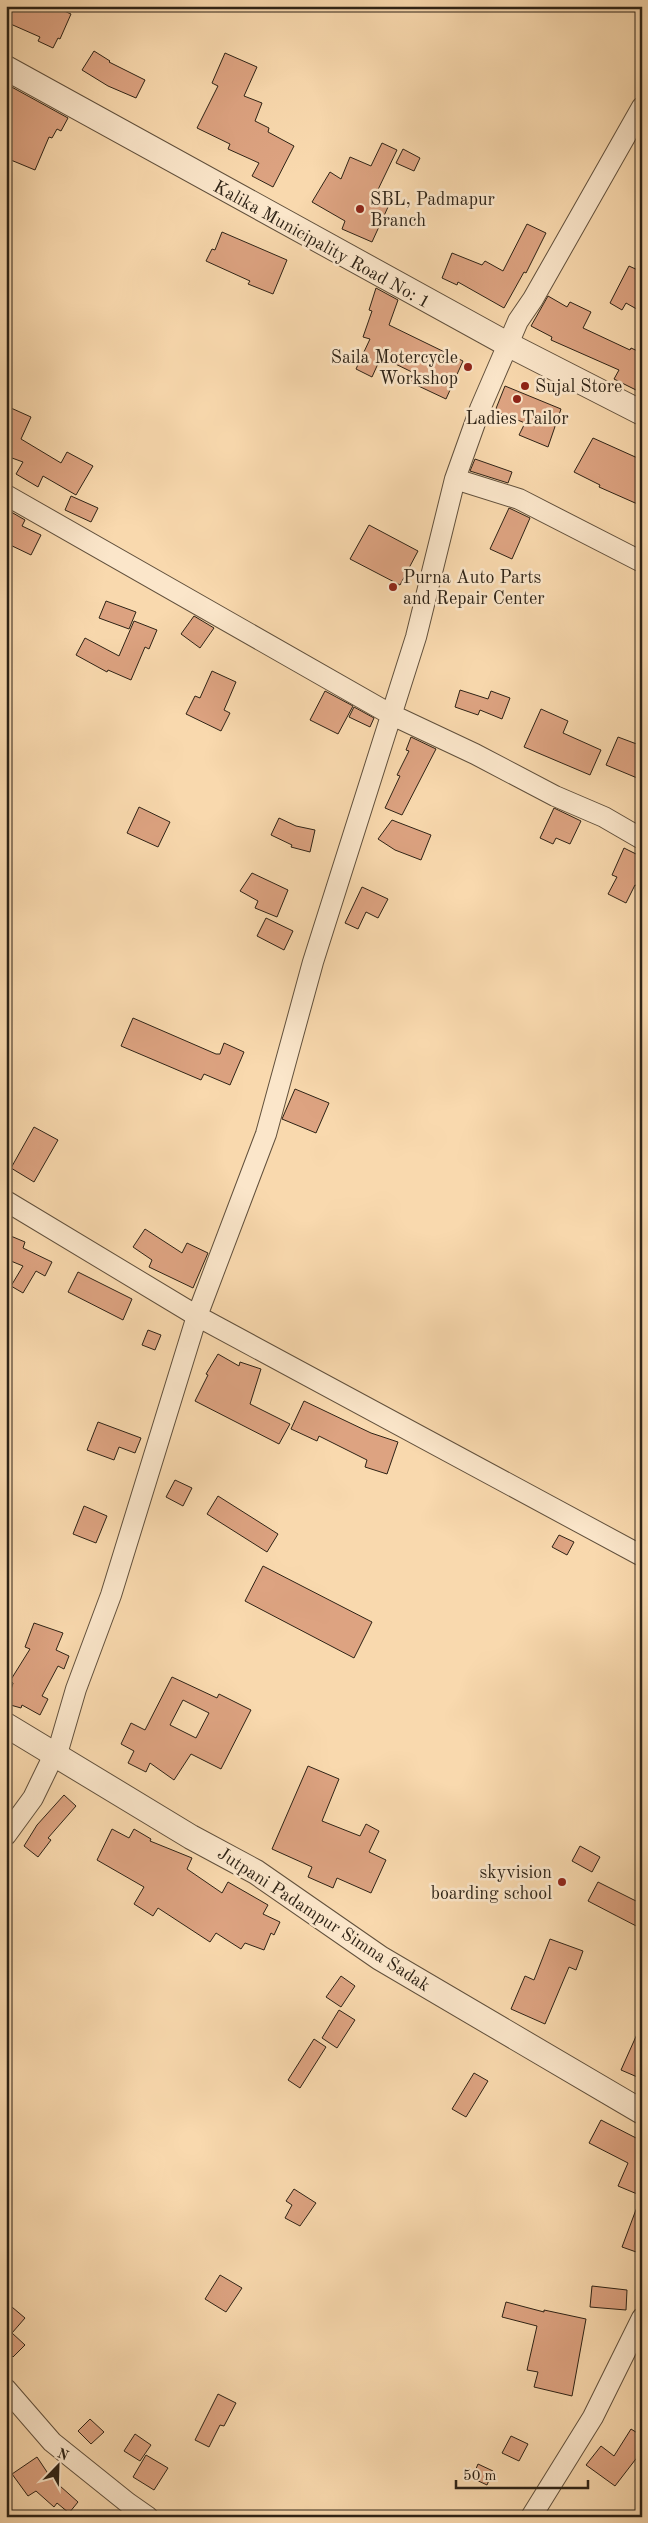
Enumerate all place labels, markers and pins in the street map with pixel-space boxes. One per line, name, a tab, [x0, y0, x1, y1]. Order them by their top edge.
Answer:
place label: SBL, Padmapur Branch	[370, 191, 496, 230]
marker: SBL, Padmapur Branch	[354, 203, 366, 215]
place label: Saila Motercycle Workshop	[331, 349, 458, 388]
marker: Saila Motercycle Workshop	[462, 361, 474, 373]
place label: Sujal Store	[535, 378, 622, 396]
marker: Sujal Store	[519, 380, 531, 392]
marker: Ladies Tailor	[511, 393, 523, 405]
place label: Ladies Tailor	[465, 410, 569, 428]
place label: Purna Auto Parts and Repair Center	[403, 569, 545, 608]
marker: Purna Auto Parts and Repair Center	[387, 581, 399, 593]
place label: skyvision boarding school	[431, 1864, 552, 1903]
marker: skyvision boarding school	[556, 1876, 568, 1888]

